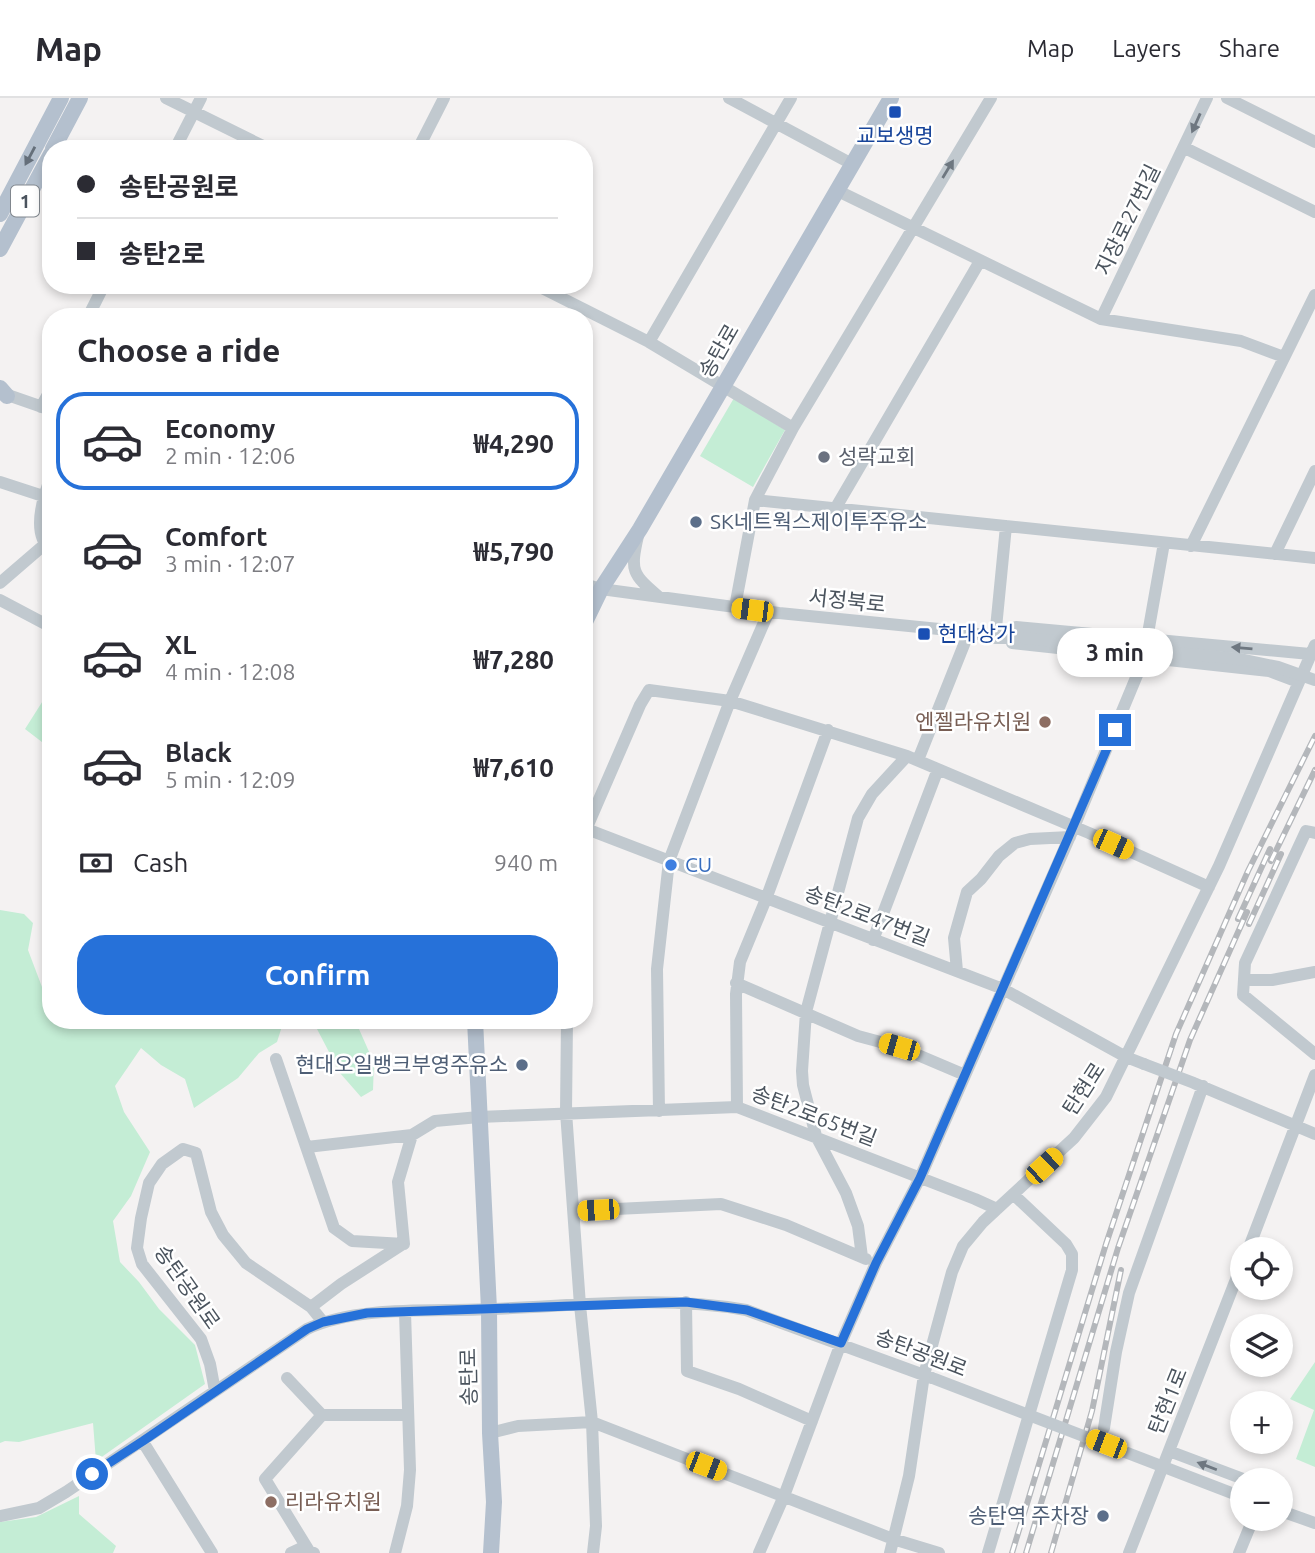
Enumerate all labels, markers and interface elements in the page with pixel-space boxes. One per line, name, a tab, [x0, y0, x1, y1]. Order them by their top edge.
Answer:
text: Map	[35, 30, 102, 67]
text: Map	[1027, 35, 1074, 62]
text: Layers	[1112, 35, 1181, 62]
text: Share	[1219, 35, 1280, 62]
marker: 교보생명	[887, 104, 903, 120]
one-way arrow	[1190, 113, 1202, 133]
place label: 교보생명	[856, 123, 934, 147]
one-way arrow	[24, 146, 36, 166]
one-way arrow	[942, 160, 955, 179]
street label: 지장로27번길	[1090, 160, 1164, 279]
text: 송탄공원로	[119, 172, 239, 201]
road number: 1	[11, 186, 39, 216]
text: 송탄2로	[119, 239, 205, 268]
street label: 송탄로	[693, 319, 743, 382]
text: Choose a ride	[77, 332, 280, 368]
icon: car	[81, 410, 144, 473]
text: Economy	[165, 414, 275, 443]
text: ₩4,290	[474, 429, 554, 458]
text: 2 min · 12:06	[165, 443, 296, 468]
place label: 성락교회	[838, 444, 915, 468]
marker: 성락교회	[816, 449, 832, 465]
place label: SK네트웍스제이투주유소	[710, 509, 927, 533]
marker: SK네트웍스제이투주유소	[688, 514, 704, 530]
icon: car	[81, 518, 144, 581]
text: Comfort	[165, 522, 268, 551]
text: ₩5,790	[474, 537, 554, 566]
text: 3 min · 12:07	[165, 551, 296, 576]
street label: 서정북로	[807, 584, 887, 616]
car	[730, 597, 775, 623]
place label: 현대상가	[938, 621, 1015, 645]
icon: car	[81, 626, 144, 689]
marker: 현대상가	[916, 626, 932, 642]
callout: 3 min	[1057, 628, 1173, 678]
text: XL	[165, 630, 196, 659]
text: 3 min	[1086, 640, 1144, 665]
one-way arrow	[1231, 642, 1253, 653]
text: ₩7,280	[474, 645, 554, 674]
text: 4 min · 12:08	[165, 659, 296, 684]
place label: 엔젤라유치원	[915, 709, 1031, 733]
marker: 엔젤라유치원	[1037, 714, 1053, 730]
route end	[1099, 714, 1131, 746]
icon: car	[81, 734, 144, 797]
text: Black	[165, 738, 232, 767]
text: ₩7,610	[474, 753, 554, 782]
text: 5 min · 12:09	[165, 767, 296, 792]
car	[1090, 826, 1137, 862]
icon: cash	[77, 844, 115, 882]
text: Cash	[133, 848, 188, 877]
text: 940 m	[494, 850, 558, 875]
place label: CU	[685, 852, 712, 876]
marker: CU	[663, 857, 679, 873]
street label: 송탄2로47번길	[801, 880, 933, 950]
button: Confirm	[77, 935, 558, 1015]
car	[876, 1031, 923, 1063]
place label: 현대오일뱅크부영주유소	[295, 1052, 508, 1076]
marker: 현대오일뱅크부영주유소	[514, 1057, 530, 1073]
street label: 탄현로	[1057, 1058, 1109, 1119]
street label: 송탄2로65번길	[748, 1080, 880, 1150]
car	[1022, 1144, 1067, 1188]
car	[577, 1198, 620, 1222]
map controls	[1230, 1237, 1293, 1531]
button: locate	[1230, 1237, 1293, 1300]
street label: 송탄공원로	[150, 1240, 225, 1333]
button: layers	[1230, 1314, 1293, 1377]
street label: 송탄공원로	[872, 1324, 971, 1381]
street label: 송탄로	[455, 1348, 481, 1406]
street label: 탄현1로	[1143, 1364, 1191, 1437]
button: +	[1230, 1391, 1293, 1454]
car	[1083, 1427, 1130, 1461]
car	[683, 1449, 730, 1483]
route start	[76, 1458, 108, 1490]
one-way arrow	[1197, 1460, 1218, 1471]
button: −	[1230, 1468, 1293, 1531]
place label: 리라유치원	[285, 1489, 382, 1513]
marker: 리라유치원	[263, 1494, 279, 1510]
place label: 송탄역 주차장	[968, 1503, 1089, 1527]
marker: 송탄역 주차장	[1095, 1508, 1111, 1524]

